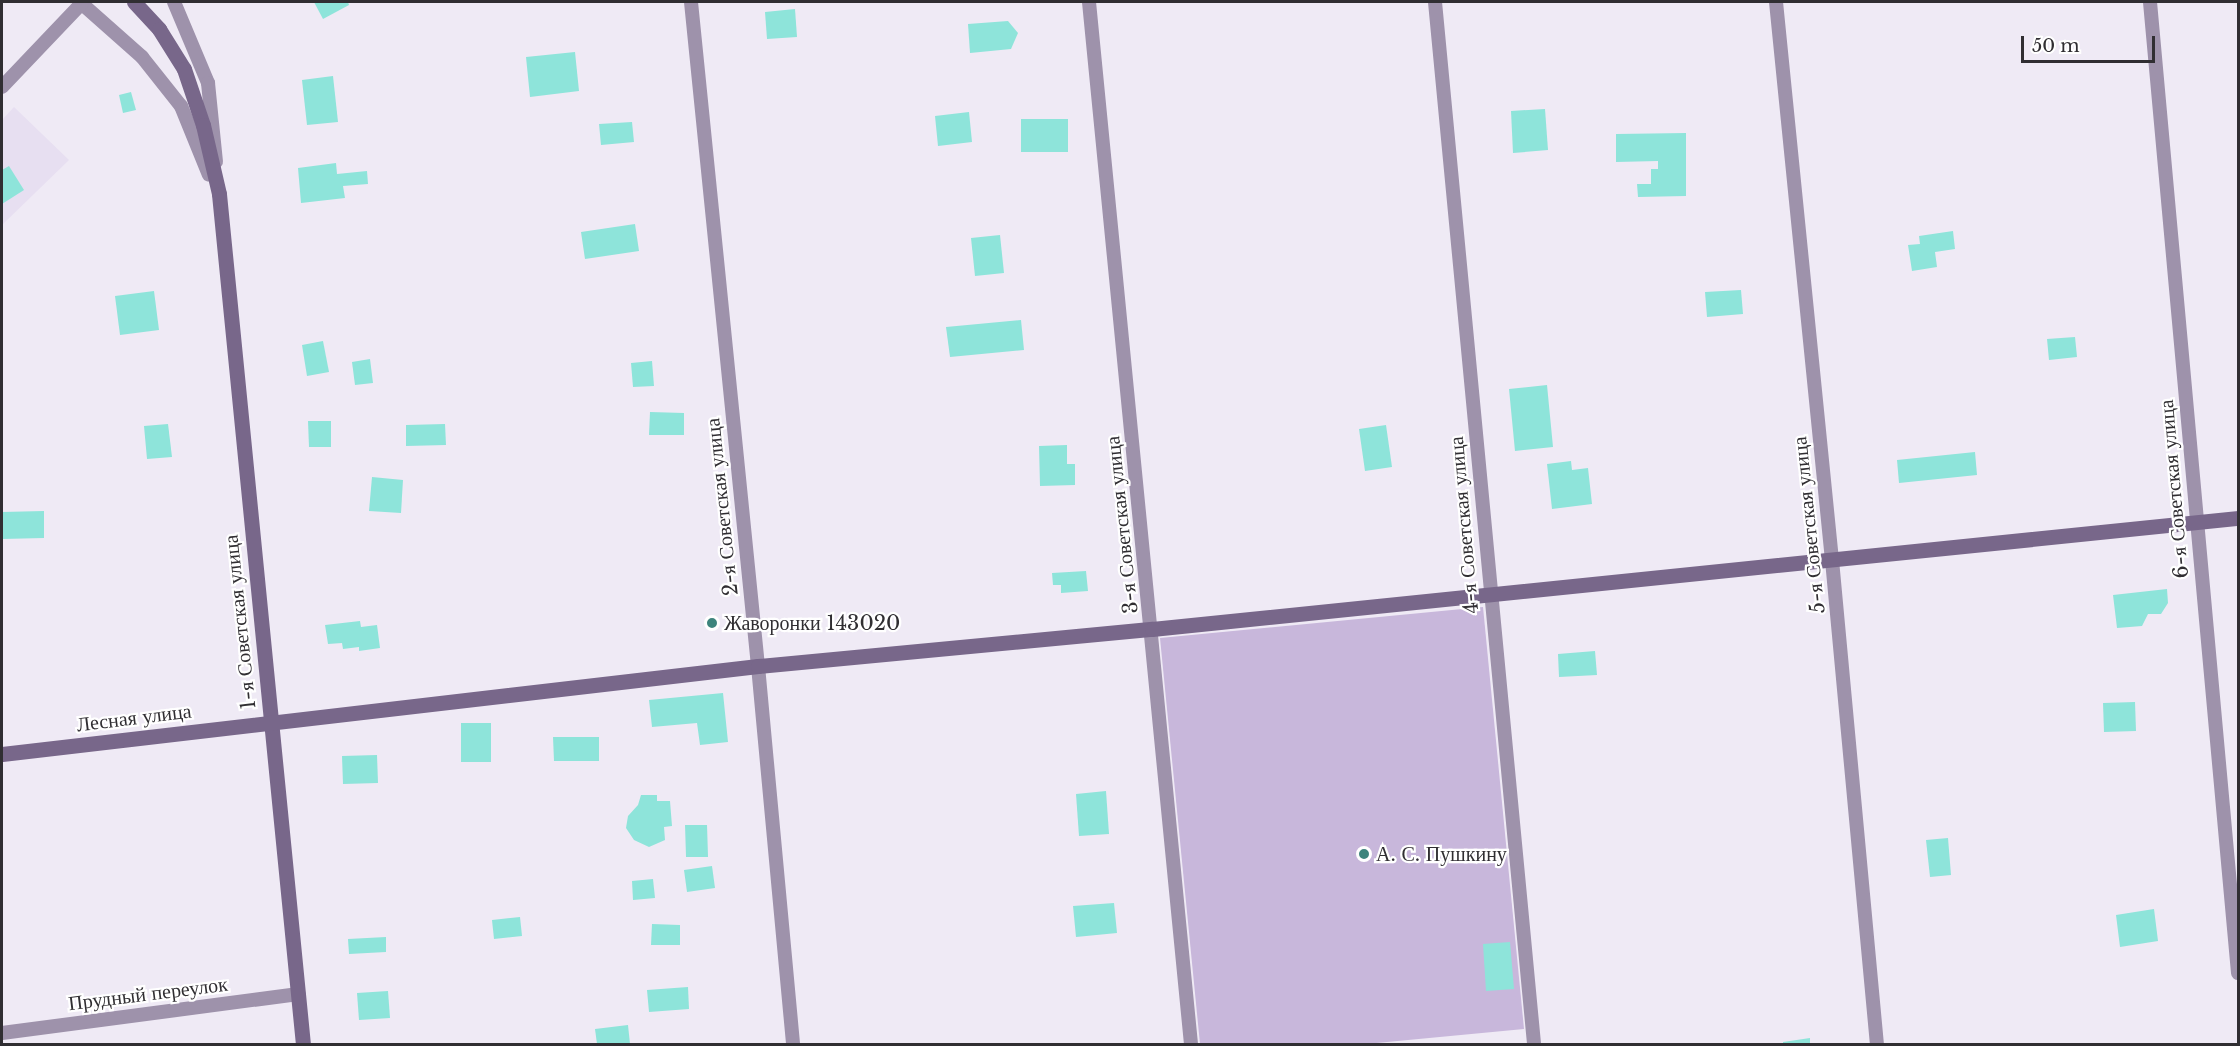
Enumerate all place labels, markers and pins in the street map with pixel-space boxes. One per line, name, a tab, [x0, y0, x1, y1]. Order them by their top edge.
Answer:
place label: Жаворонки 143020	[724, 611, 900, 635]
marker: Жаворонки 143020	[705, 616, 719, 630]
place label: А. С. Пушкину	[1376, 842, 1507, 866]
marker: А. С. Пушкину	[1357, 847, 1371, 861]

